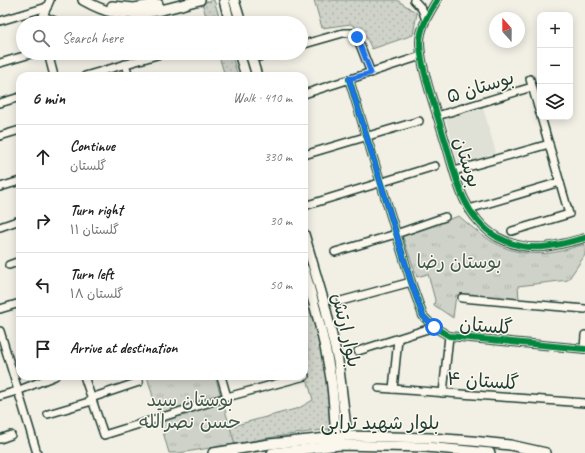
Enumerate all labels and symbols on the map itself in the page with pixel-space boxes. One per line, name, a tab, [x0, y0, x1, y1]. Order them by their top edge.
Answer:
north arrow	[489, 12, 525, 48]
route end	[348, 28, 366, 46]
street label: بوستان ۵	[443, 65, 517, 109]
street label: بوستان	[448, 134, 486, 191]
park label: بوستان رضا	[416, 250, 502, 274]
street label: بلوار ارتش	[326, 291, 366, 370]
street label: گلستان	[458, 312, 513, 340]
route start	[425, 318, 443, 336]
street label: گلستان ۴	[446, 367, 520, 395]
park label: بوستان سید حسن نصرالله	[139, 388, 241, 434]
street label: بلوار شهید ترابی	[320, 411, 440, 435]

